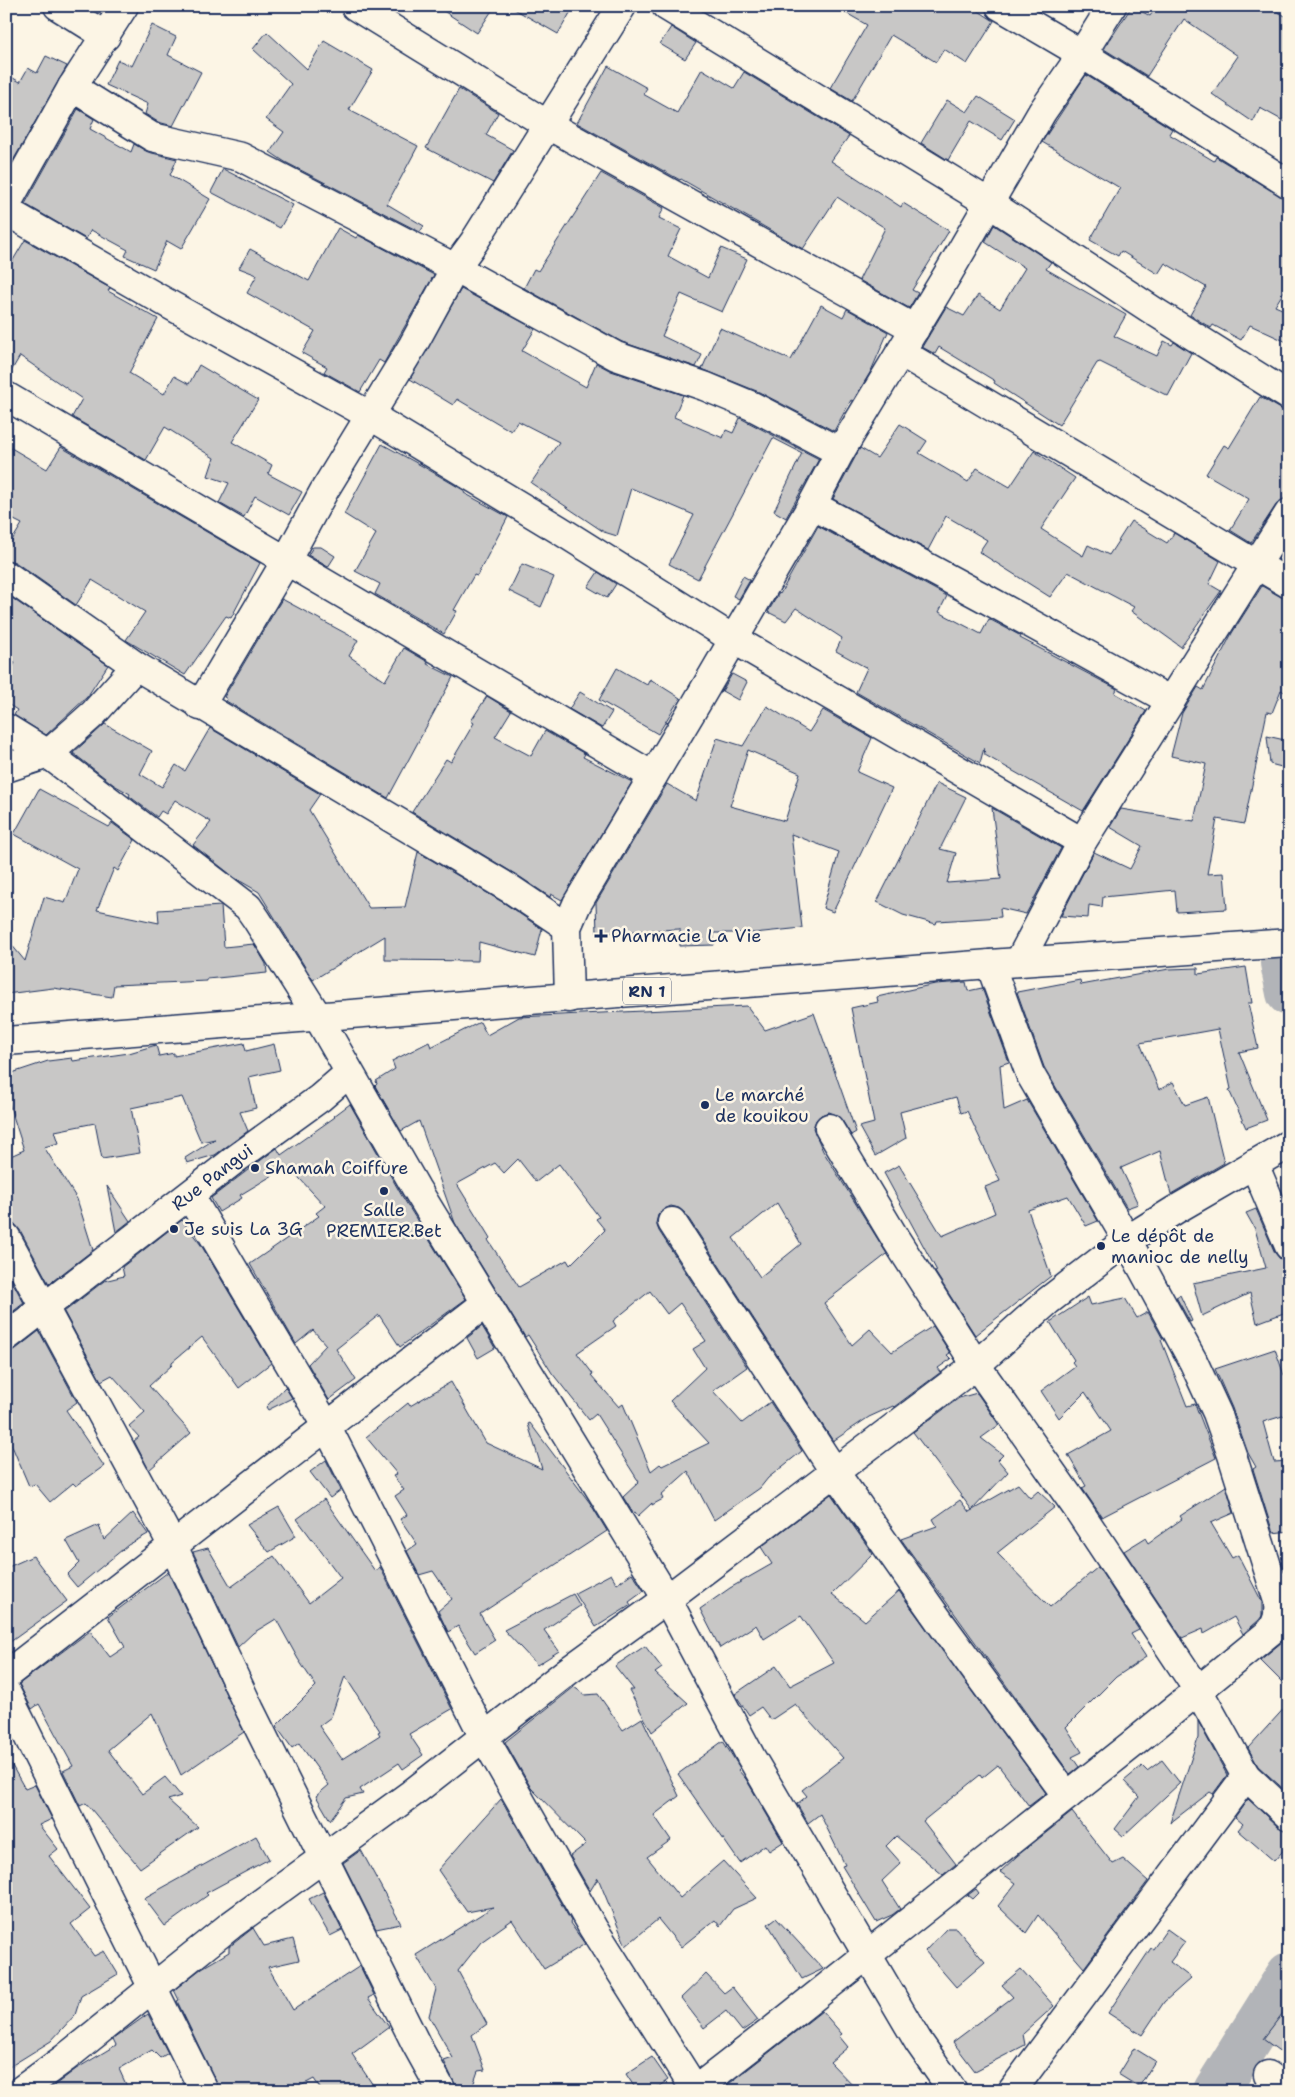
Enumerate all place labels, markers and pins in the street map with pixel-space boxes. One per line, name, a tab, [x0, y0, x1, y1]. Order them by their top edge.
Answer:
place label: Pharmacie La Vie	[611, 924, 761, 948]
marker: Pharmacie La Vie	[595, 930, 607, 942]
place label: Le marché de kouikou	[715, 1083, 809, 1128]
marker: Le marché de kouikou	[699, 1099, 711, 1111]
place label: Shamah Coiffure	[265, 1156, 408, 1180]
marker: Shamah Coiffure	[249, 1162, 261, 1174]
marker: Salle PREMIER.Bet	[378, 1185, 390, 1197]
place label: Salle PREMIER.Bet	[326, 1198, 442, 1243]
place label: Je suis La 3G	[184, 1217, 303, 1241]
marker: Je suis La 3G	[168, 1223, 180, 1235]
place label: Le dépôt de manioc de nelly	[1111, 1224, 1249, 1269]
marker: Le dépôt de manioc de nelly	[1095, 1240, 1107, 1252]

